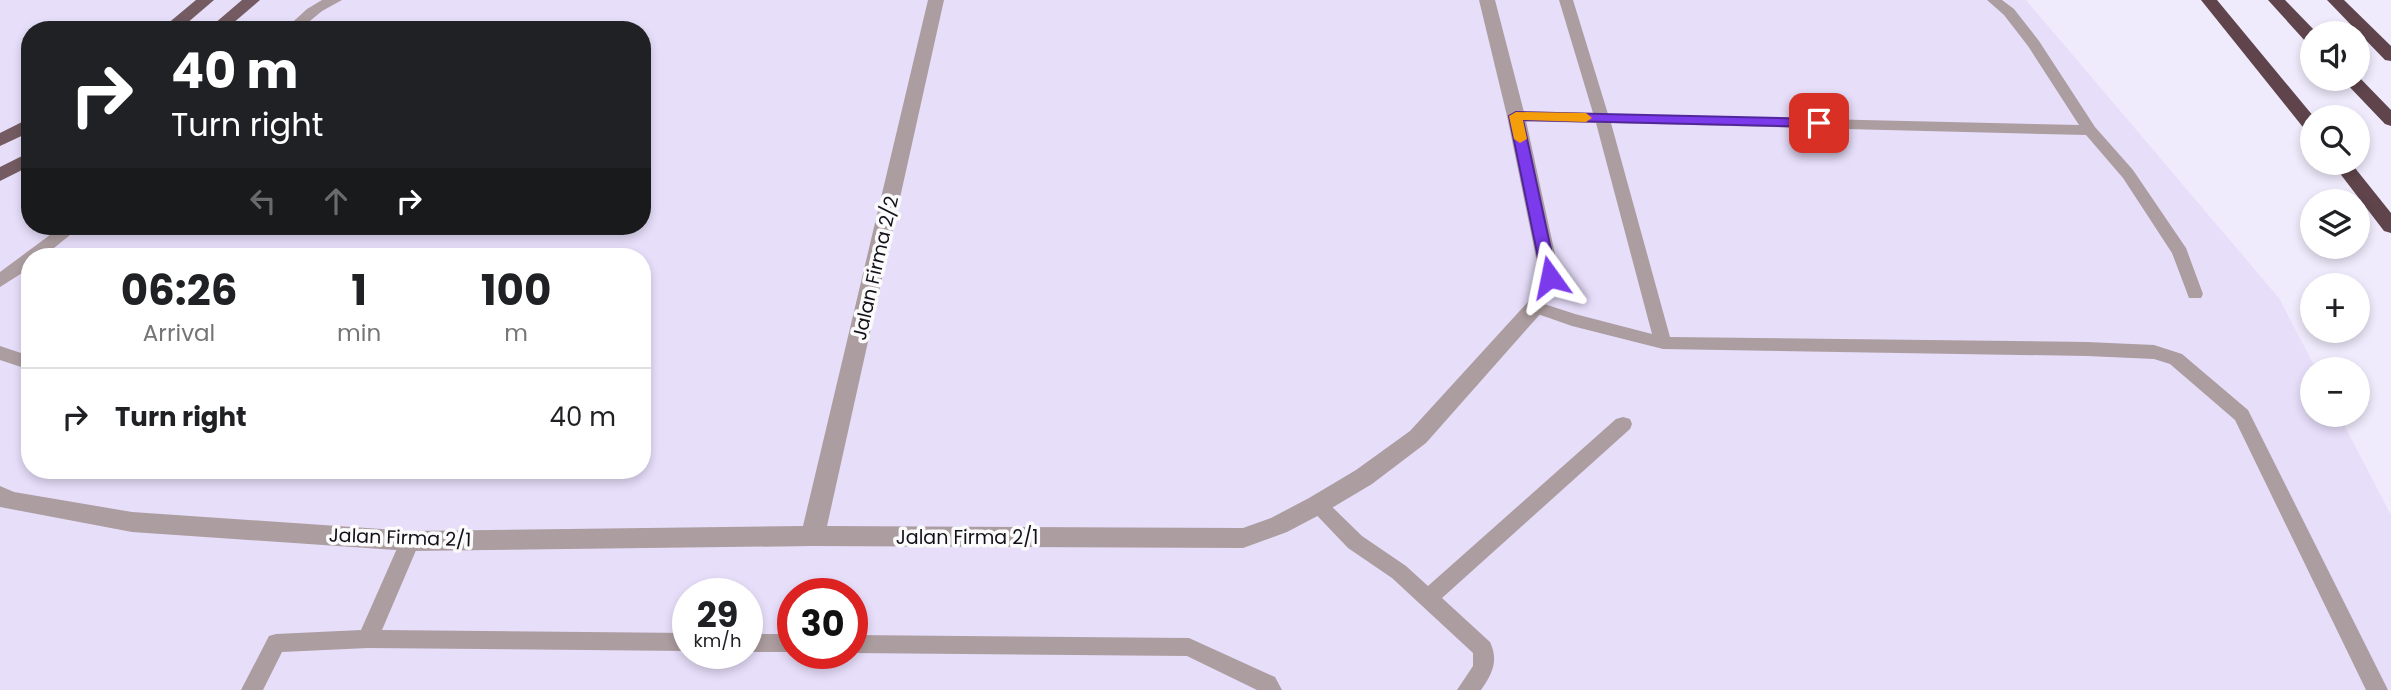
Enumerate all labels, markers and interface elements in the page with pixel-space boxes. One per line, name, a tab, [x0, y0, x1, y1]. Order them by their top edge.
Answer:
map controls	[2300, 21, 2370, 427]
button: sound	[2300, 21, 2370, 91]
text: 40 m	[171, 37, 298, 105]
icon: right	[56, 49, 147, 140]
pin	[1789, 93, 1849, 153]
text: Turn right	[171, 102, 323, 147]
icon: arrive	[1800, 104, 1838, 142]
button: search	[2300, 105, 2370, 175]
icon: left	[244, 182, 282, 220]
icon: ahead	[317, 182, 355, 220]
icon: right	[390, 182, 428, 220]
button: layers	[2300, 189, 2370, 259]
street label: Jalan Firma 2/2	[846, 193, 905, 343]
position arrow	[1513, 240, 1587, 314]
text: 06:26	[121, 261, 237, 320]
text: 1	[351, 261, 367, 320]
text: 100	[481, 261, 551, 320]
button: +	[2300, 273, 2370, 343]
text: Arrival	[143, 317, 215, 349]
text: min	[337, 317, 381, 349]
text: m	[504, 317, 528, 349]
button: −	[2300, 357, 2370, 427]
icon: right	[56, 398, 94, 436]
text: Turn right	[115, 399, 247, 435]
text: 40 m	[550, 399, 616, 435]
street label: Jalan Firma 2/1	[328, 522, 472, 553]
street label: Jalan Firma 2/1	[896, 524, 1038, 551]
speed limit sign: 30	[777, 578, 868, 669]
text: 29	[697, 590, 738, 639]
text: km/h	[694, 628, 741, 653]

